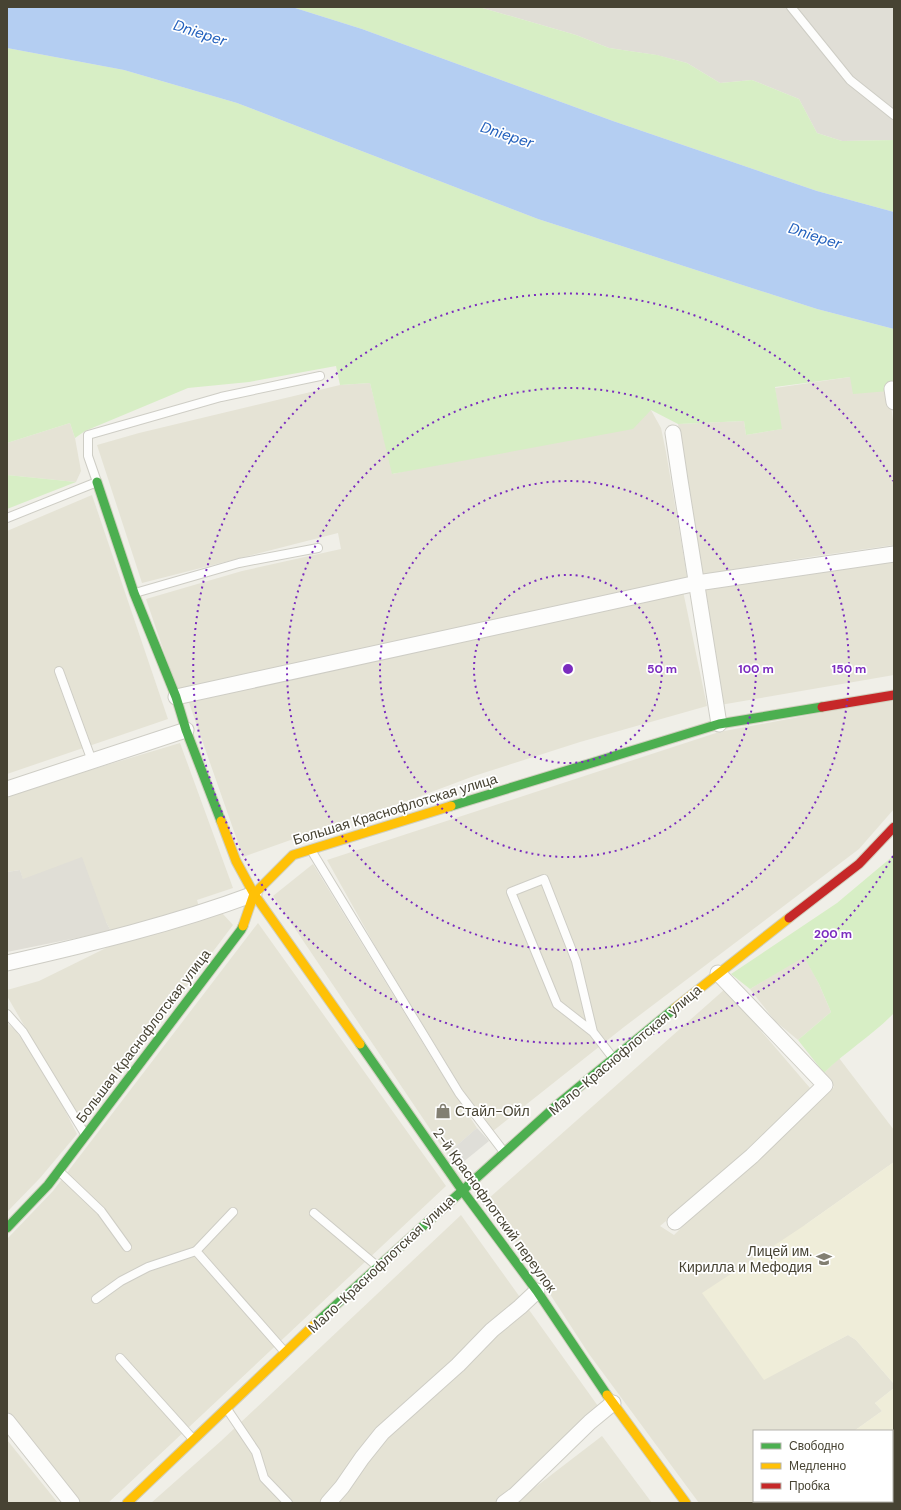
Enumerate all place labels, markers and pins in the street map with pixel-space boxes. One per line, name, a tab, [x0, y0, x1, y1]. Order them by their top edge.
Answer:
centre of rings	[561, 662, 575, 676]
shop icon: Стайл-Ойл	[434, 1102, 452, 1120]
place label: Стайл-Ойл	[455, 1102, 530, 1120]
place label: Лицей им. Кирилла и Мефодия	[679, 1242, 812, 1276]
school or university icon: Лицей им. Кирилла и Мефодия	[815, 1250, 833, 1268]

